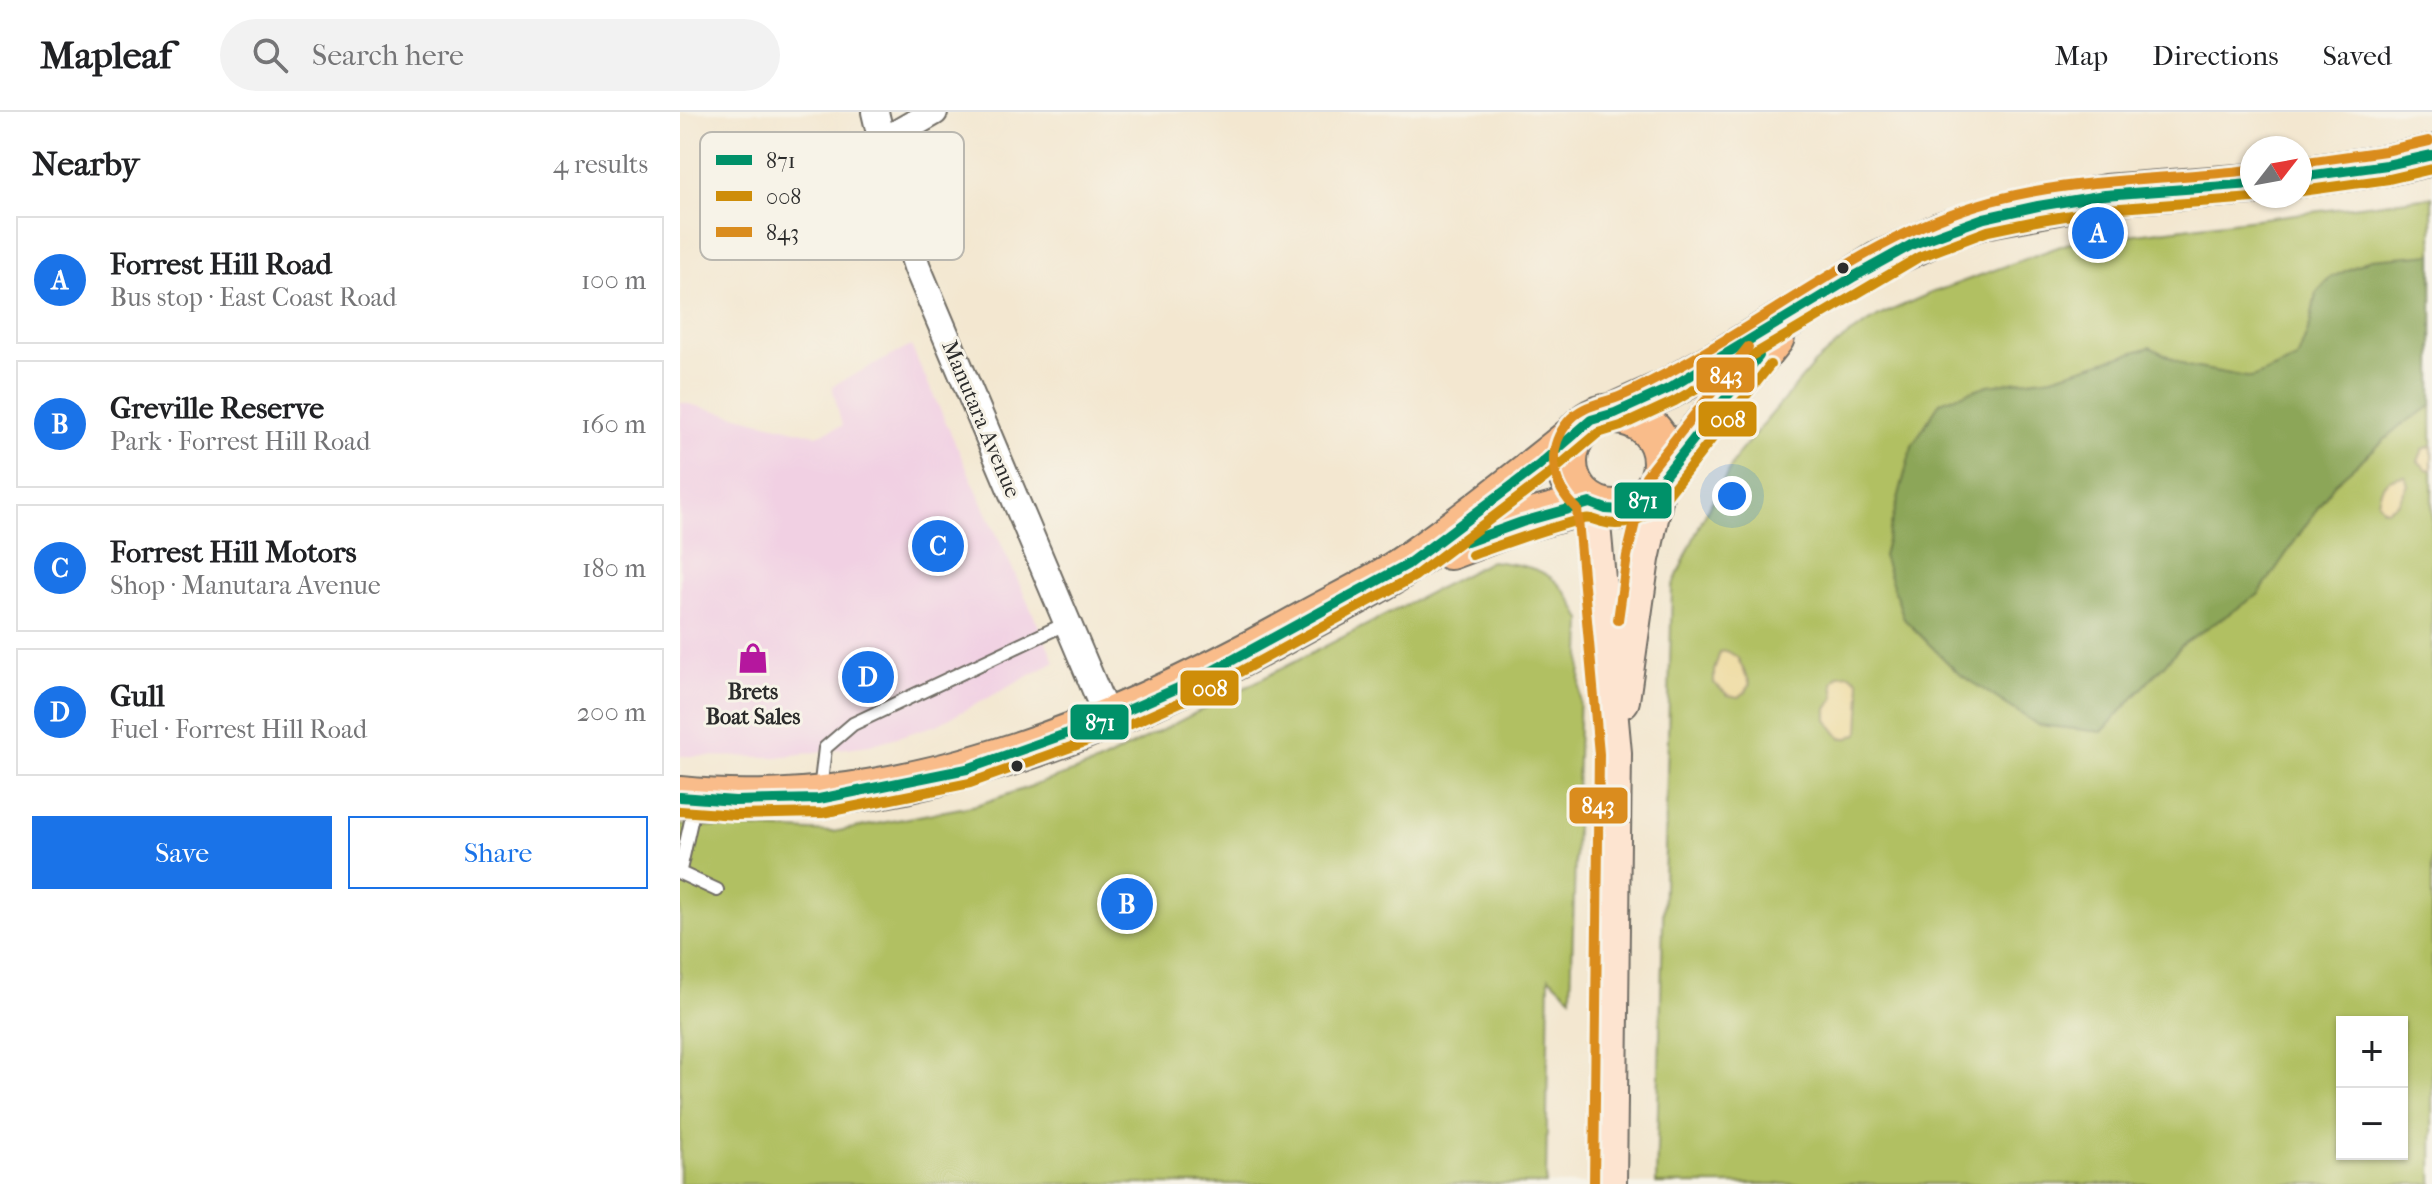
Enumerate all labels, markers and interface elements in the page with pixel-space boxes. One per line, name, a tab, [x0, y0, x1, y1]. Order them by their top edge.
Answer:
search box	[220, 19, 780, 91]
text: Mapleaf	[40, 33, 172, 78]
icon: search	[248, 33, 292, 77]
text: Search here	[312, 38, 464, 73]
text: Map	[2055, 39, 2108, 72]
text: Directions	[2152, 39, 2279, 72]
text: Saved	[2323, 39, 2392, 72]
legend	[700, 132, 964, 260]
north arrow	[2240, 136, 2312, 208]
text: Nearby	[32, 144, 139, 184]
text: 871	[766, 148, 796, 174]
text: 4 results	[553, 149, 648, 180]
text: 008	[766, 184, 801, 210]
pin: A	[2072, 203, 2124, 263]
text: 843	[766, 220, 799, 246]
text: Forrest Hill Road	[110, 247, 332, 282]
unlabelled marker	[1835, 260, 1851, 276]
text: A	[52, 265, 68, 296]
text: 100 m	[581, 265, 646, 296]
text: Bus stop · East Coast Road	[110, 282, 397, 313]
street label: Manutara Avenue	[936, 336, 1026, 502]
line badge: 843	[1695, 356, 1756, 394]
text: 843	[1710, 363, 1742, 389]
text: Greville Reserve	[110, 391, 324, 426]
line badge: 008	[1697, 400, 1758, 438]
text: 008	[1710, 407, 1746, 433]
text: B	[52, 409, 68, 440]
text: 160 m	[581, 409, 646, 440]
text: Park · Forrest Hill Road	[110, 426, 370, 457]
your location	[1712, 476, 1752, 516]
line badge: 871	[1613, 481, 1673, 520]
text: 871	[1628, 488, 1658, 514]
pin: C	[912, 516, 964, 576]
text: Forrest Hill Motors	[110, 535, 357, 570]
text: C	[51, 553, 69, 584]
text: 180 m	[582, 553, 646, 584]
text: Shop · Manutara Avenue	[110, 570, 381, 601]
shop icon: Brets Boat Sales	[736, 641, 770, 675]
pin: D	[842, 647, 894, 707]
line badge: 008	[1179, 669, 1240, 707]
text: 008	[1192, 676, 1228, 702]
text: Gull	[110, 679, 165, 714]
place label: Brets Boat Sales	[706, 679, 800, 730]
text: D	[50, 697, 70, 728]
text: 200 m	[577, 697, 646, 728]
line badge: 871	[1069, 703, 1130, 741]
text: 871	[1085, 710, 1115, 736]
text: Fuel · Forrest Hill Road	[110, 714, 367, 745]
unlabelled marker	[1009, 758, 1025, 774]
line badge: 843	[1568, 786, 1629, 825]
text: 843	[1582, 793, 1614, 819]
button: Save	[32, 816, 332, 889]
button: Share	[348, 816, 648, 889]
pin: B	[1101, 874, 1153, 934]
map controls	[2336, 1016, 2408, 1160]
button: +	[2336, 1016, 2408, 1088]
button: −	[2336, 1088, 2408, 1160]

